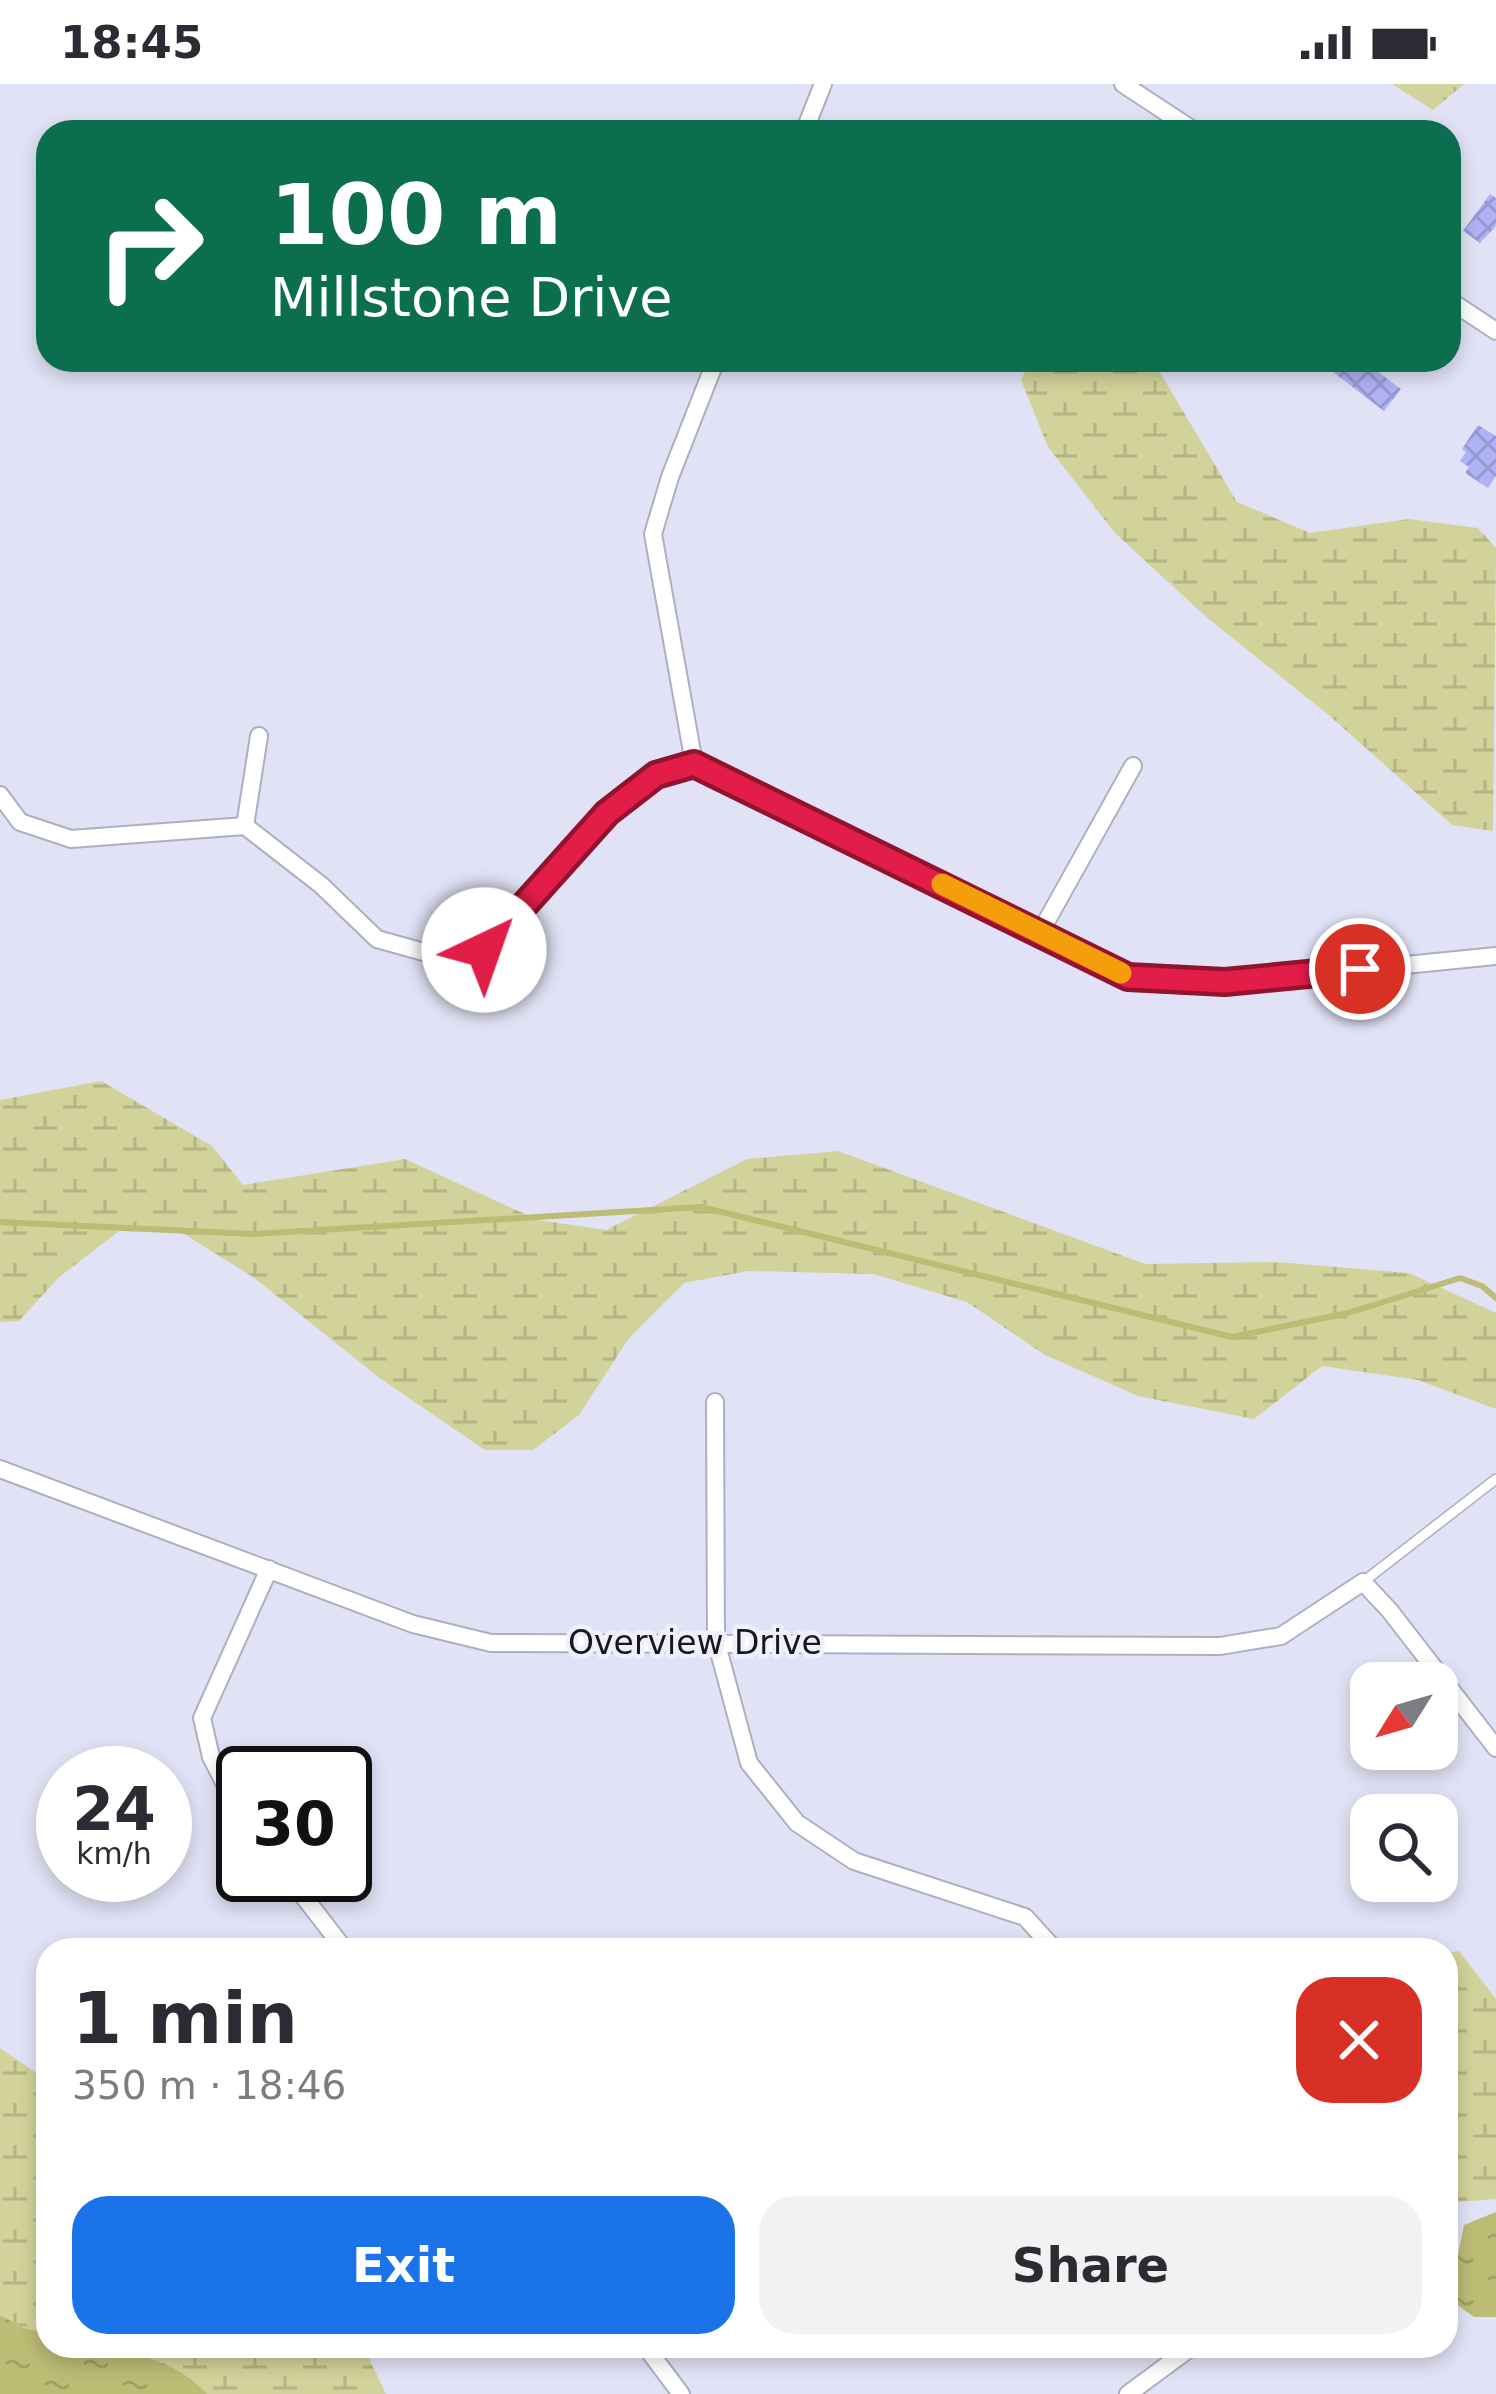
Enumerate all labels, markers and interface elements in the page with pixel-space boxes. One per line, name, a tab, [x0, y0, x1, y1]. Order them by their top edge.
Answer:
text: 18:45	[60, 16, 203, 69]
text: 100 m	[270, 166, 562, 264]
icon: right	[72, 168, 228, 324]
text: Millstone Drive	[270, 266, 673, 329]
position arrow	[421, 887, 547, 1013]
pin	[1309, 918, 1411, 1020]
icon: arrive	[1327, 936, 1393, 1002]
street label: Overview Drive	[568, 1623, 822, 1662]
north arrow	[1350, 1662, 1458, 1770]
map controls	[1350, 1662, 1458, 1902]
speed limit sign: 30	[216, 1746, 372, 1902]
text: 24	[72, 1774, 156, 1844]
button: search	[1350, 1794, 1458, 1902]
text: km/h	[76, 1836, 152, 1871]
text: 1 min	[72, 1976, 298, 2060]
button: close	[1296, 1977, 1422, 2103]
text: 350 m · 18:46	[72, 2063, 346, 2108]
button: Exit	[72, 2196, 735, 2334]
button: Share	[759, 2196, 1422, 2334]

